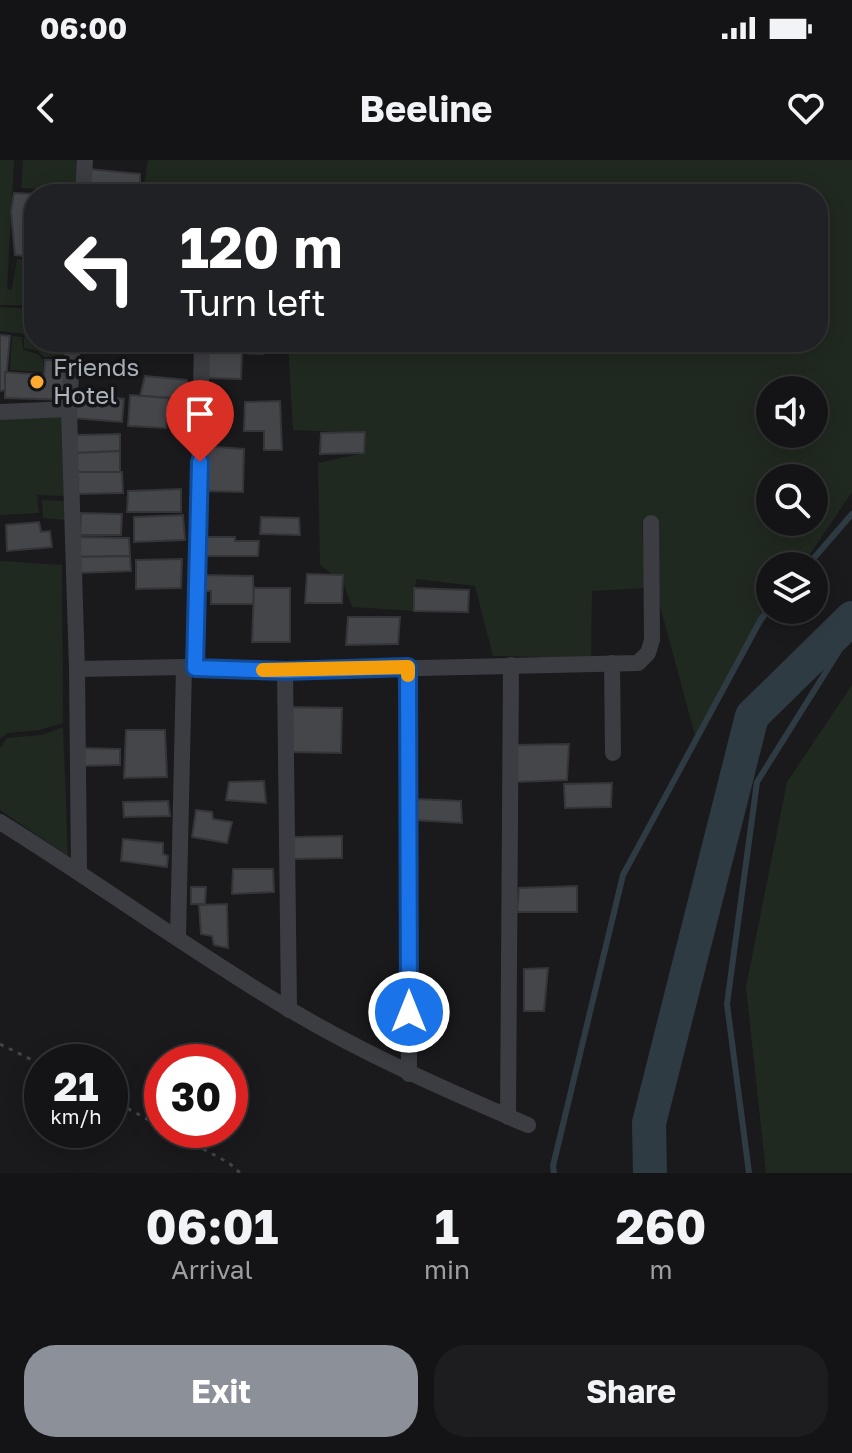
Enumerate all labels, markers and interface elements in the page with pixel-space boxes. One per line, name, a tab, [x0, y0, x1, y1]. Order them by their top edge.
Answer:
text: 06:00	[40, 10, 127, 46]
icon: back	[24, 86, 68, 130]
icon: heart	[784, 86, 828, 130]
text: Beeline	[360, 87, 492, 130]
text: 120 m	[180, 213, 342, 280]
icon: left	[48, 216, 152, 320]
text: Turn left	[180, 281, 326, 324]
place label: Friends Hotel	[53, 352, 139, 409]
marker: Friends Hotel	[28, 373, 46, 391]
map controls	[756, 376, 828, 624]
button: sound	[756, 376, 828, 448]
pin	[166, 380, 234, 462]
icon: arrive	[178, 392, 222, 436]
button: search	[756, 464, 828, 536]
button: layers	[756, 552, 828, 624]
position arrow	[367, 970, 451, 1054]
speed limit sign: 30	[144, 1044, 248, 1148]
text: 21	[54, 1062, 99, 1110]
text: km/h	[51, 1104, 101, 1128]
text: 06:01	[146, 1197, 278, 1255]
text: 1	[435, 1197, 459, 1255]
text: 260	[615, 1197, 706, 1255]
text: Arrival	[171, 1254, 253, 1285]
text: min	[424, 1254, 470, 1285]
text: m	[649, 1254, 672, 1285]
button: Exit	[24, 1345, 418, 1437]
button: Share	[434, 1345, 828, 1437]

